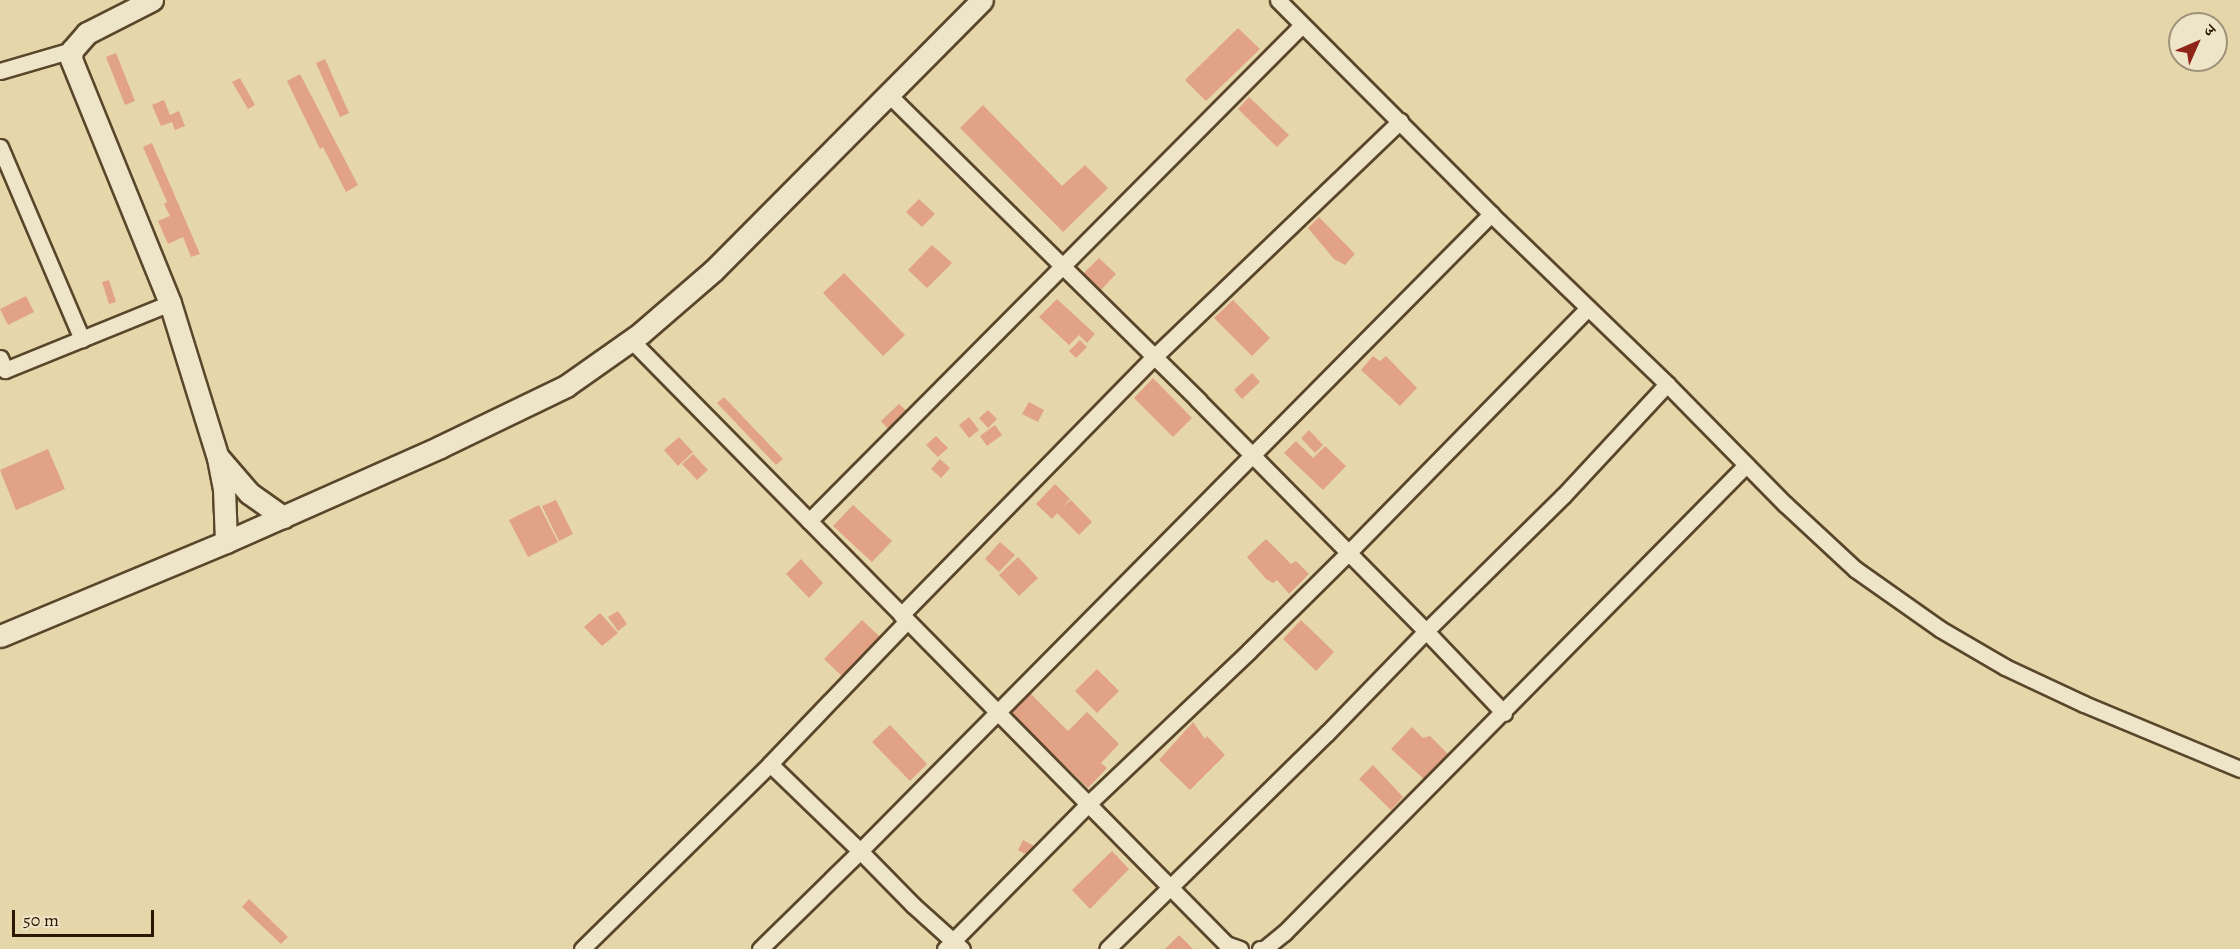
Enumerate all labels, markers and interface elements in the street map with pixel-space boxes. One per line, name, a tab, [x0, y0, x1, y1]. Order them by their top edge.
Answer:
north arrow	[2168, 12, 2228, 72]
text: उ	[2199, 20, 2220, 41]
scale bar	[15, 898, 158, 936]
text: 50 m	[23, 908, 59, 932]

